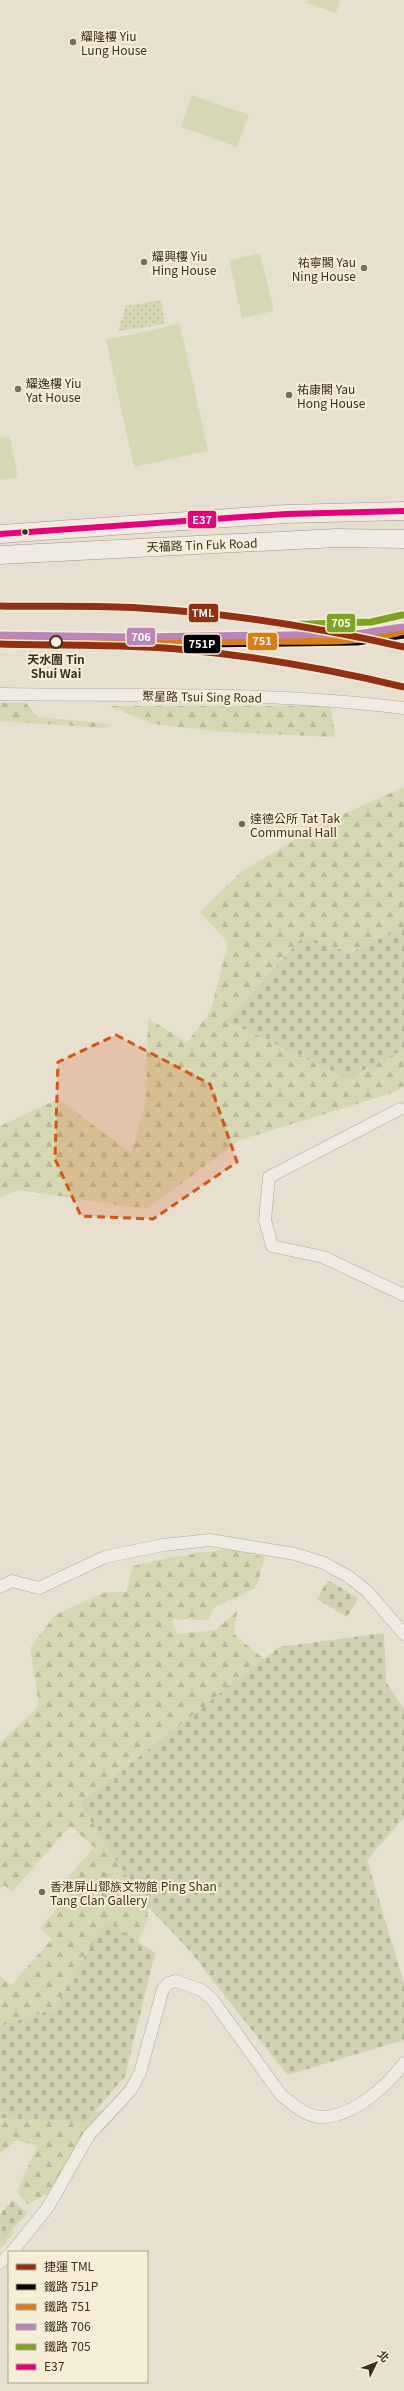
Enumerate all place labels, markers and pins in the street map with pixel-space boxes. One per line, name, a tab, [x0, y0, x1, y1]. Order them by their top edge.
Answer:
place label: 耀隆樓 Yiu Lung House	[81, 27, 147, 58]
marker: 耀隆樓 Yiu Lung House	[68, 37, 78, 47]
place label: 耀興樓 Yiu Hing House	[152, 247, 217, 278]
place label: 祐寧閣 Yau Ning House	[292, 253, 356, 284]
marker: 耀興樓 Yiu Hing House	[139, 257, 149, 267]
marker: 祐寧閣 Yau Ning House	[359, 263, 369, 273]
place label: 耀逸樓 Yiu Yat House	[25, 374, 82, 405]
place label: 祐康閣 Yau Hong House	[297, 380, 366, 411]
marker: 耀逸樓 Yiu Yat House	[13, 384, 23, 394]
marker: 祐康閣 Yau Hong House	[284, 390, 294, 400]
unlabelled marker	[20, 527, 30, 537]
marker: 天水圍 Tin Shui Wai	[49, 635, 63, 649]
place label: 天水圍 Tin Shui Wai	[27, 650, 85, 681]
place label: 達德公所 Tat Tak Communal Hall	[250, 809, 341, 840]
marker: 達德公所 Tat Tak Communal Hall	[237, 819, 247, 829]
place label: 香港屏山鄧族文物館 Ping Shan Tang Clan Gallery	[50, 1877, 217, 1908]
marker: 香港屏山鄧族文物館 Ping Shan Tang Clan Gallery	[37, 1887, 47, 1897]

